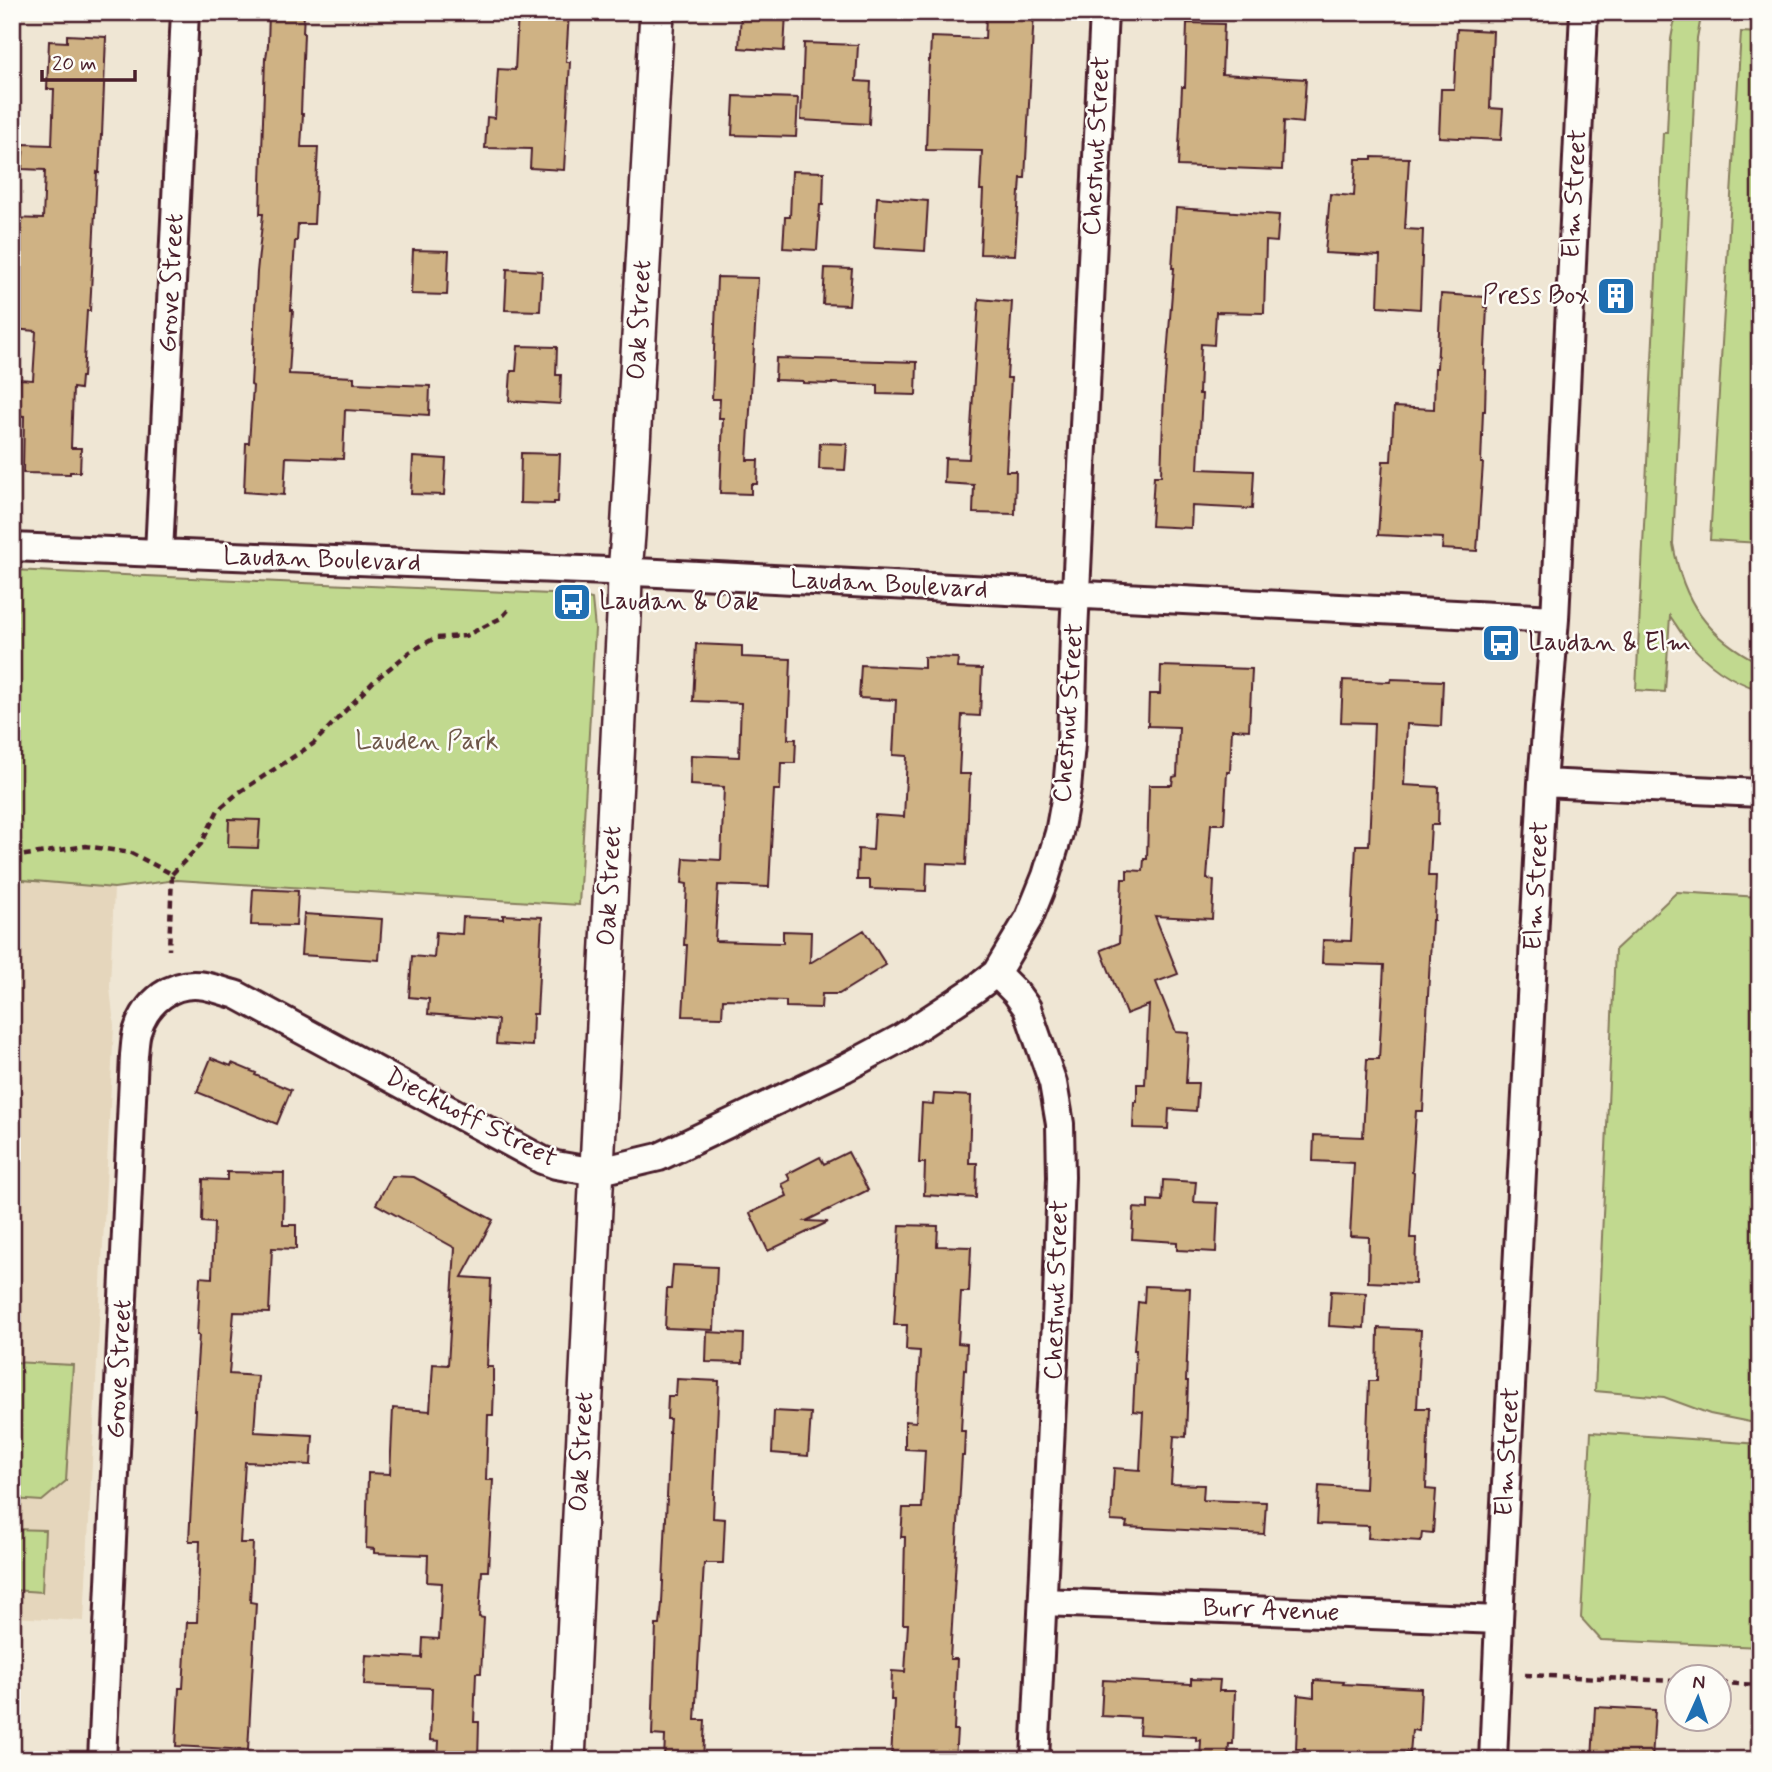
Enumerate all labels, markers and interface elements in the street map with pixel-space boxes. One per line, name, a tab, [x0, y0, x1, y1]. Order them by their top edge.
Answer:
scale bar	[42, 38, 135, 82]
text: 20 m	[52, 50, 97, 78]
street label: Chestnut Street	[1075, 55, 1119, 237]
street label: Elm Street	[1555, 129, 1595, 259]
street label: Grove Street	[151, 213, 193, 353]
street label: Oak Street	[620, 259, 660, 381]
building icon: Press Box	[1595, 275, 1637, 317]
place label: Press Box	[1482, 279, 1589, 313]
street label: Laudan Boulevard	[223, 540, 421, 580]
street label: Laudan Boulevard	[789, 563, 989, 607]
bus stop icon: Laudan & Oak	[551, 581, 593, 623]
place label: Laudan & Oak	[599, 585, 759, 619]
street label: Chestnut Street	[1046, 622, 1092, 804]
bus stop icon: Laudan & Elm	[1480, 622, 1522, 664]
place label: Laudan & Elm	[1528, 626, 1691, 660]
park label: Lauden Park	[356, 725, 499, 759]
street label: Elm Street	[1517, 821, 1557, 951]
street label: Oak Street	[590, 825, 630, 947]
street label: Dieckhoff Street	[379, 1060, 563, 1176]
street label: Chestnut Street	[1037, 1199, 1077, 1381]
street label: Grove Street	[99, 1299, 141, 1439]
street label: Elm Street	[1488, 1387, 1528, 1517]
street label: Oak Street	[562, 1391, 602, 1513]
street label: Burr Avenue	[1202, 1592, 1340, 1630]
north arrow	[1664, 1664, 1734, 1734]
text: N	[1692, 1670, 1706, 1695]

